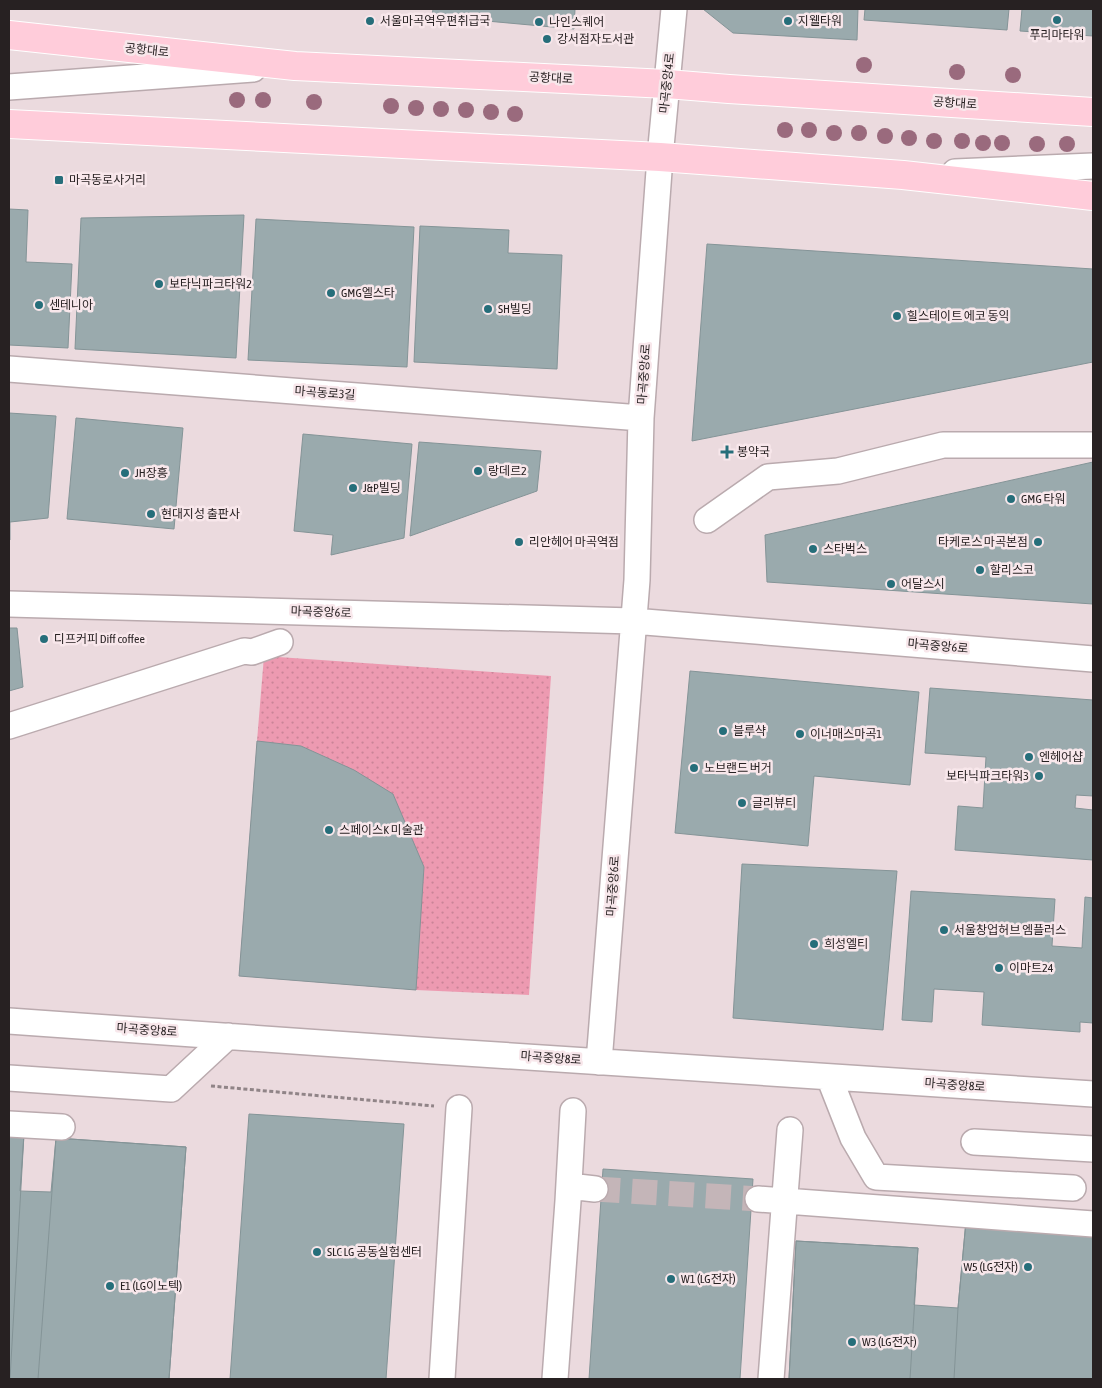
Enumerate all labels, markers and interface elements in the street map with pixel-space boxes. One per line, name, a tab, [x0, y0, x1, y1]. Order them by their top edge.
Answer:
place label: 서울마곡역우편취급국	[380, 14, 490, 28]
place label: 지웰타워	[798, 14, 842, 28]
marker: 푸리마타워	[1051, 14, 1063, 26]
marker: 서울마곡역우편취급국	[364, 15, 376, 27]
place label: 나인스퀘어	[549, 15, 604, 29]
marker: 지웰타워	[782, 15, 794, 27]
marker: 나인스퀘어	[533, 16, 545, 28]
place label: 푸리마타워	[1029, 28, 1085, 42]
place label: 강서점자도서관	[557, 32, 634, 46]
marker: 강서점자도서관	[541, 33, 553, 45]
street label: 공항대로	[124, 41, 170, 59]
street label: 마곡중앙4로	[657, 52, 677, 114]
street label: 공항대로	[529, 70, 573, 86]
street label: 공항대로	[932, 94, 978, 112]
place label: 마곡동로사거리	[69, 173, 146, 187]
marker: 마곡동로사거리	[53, 174, 65, 186]
place label: 보타닉파크타워2	[169, 277, 252, 291]
marker: 보타닉파크타워2	[153, 278, 165, 290]
place label: GMG엘스타	[341, 286, 395, 300]
marker: GMG엘스타	[325, 287, 337, 299]
place label: 센테니아	[49, 298, 93, 312]
marker: 센테니아	[33, 299, 45, 311]
place label: SH빌딩	[498, 302, 532, 316]
marker: SH빌딩	[482, 303, 494, 315]
place label: 힐스테이트 에코 동익	[907, 309, 1010, 323]
marker: 힐스테이트 에코 동익	[891, 310, 903, 322]
street label: 마곡중앙6로	[635, 343, 653, 405]
street label: 마곡동로3길	[294, 384, 356, 402]
place label: 봉약국	[737, 445, 770, 459]
marker: 봉약국	[721, 446, 733, 458]
place label: 랑데르2	[488, 464, 527, 478]
marker: 랑데르2	[472, 465, 484, 477]
place label: JH장흥	[135, 466, 168, 480]
marker: JH장흥	[119, 467, 131, 479]
place label: J&P빌딩	[363, 481, 401, 495]
marker: J&P빌딩	[347, 482, 359, 494]
place label: GMG 타워	[1021, 492, 1065, 506]
marker: GMG 타워	[1005, 493, 1017, 505]
place label: 현대지성 출판사	[161, 507, 240, 521]
marker: 현대지성 출판사	[145, 508, 157, 520]
place label: 리안헤어 마곡역점	[529, 535, 619, 549]
place label: 타케로스 마곡본점	[938, 535, 1028, 549]
marker: 리안헤어 마곡역점	[513, 536, 525, 548]
marker: 타케로스 마곡본점	[1032, 536, 1044, 548]
place label: 스타벅스	[823, 542, 867, 556]
marker: 스타벅스	[807, 543, 819, 555]
place label: 할리스코	[990, 563, 1034, 577]
marker: 할리스코	[974, 564, 986, 576]
place label: 어달스시	[901, 577, 945, 591]
marker: 어달스시	[885, 578, 897, 590]
street label: 마곡중앙6로	[290, 604, 352, 620]
place label: 디프커피 Diff coffee	[54, 632, 145, 646]
marker: 디프커피 Diff coffee	[38, 633, 50, 645]
street label: 마곡중앙6로	[907, 636, 969, 656]
place label: 블루샥	[733, 724, 766, 738]
marker: 블루샥	[717, 725, 729, 737]
place label: 이너매스마곡1	[810, 727, 882, 741]
marker: 이너매스마곡1	[794, 728, 806, 740]
place label: 엔헤어샵	[1039, 750, 1083, 764]
marker: 엔헤어샵	[1023, 751, 1035, 763]
place label: 노브랜드 버거	[704, 761, 772, 775]
marker: 노브랜드 버거	[688, 762, 700, 774]
place label: 보타닉파크타워3	[946, 769, 1029, 783]
marker: 보타닉파크타워3	[1033, 770, 1045, 782]
place label: 글리뷰티	[752, 796, 796, 810]
marker: 글리뷰티	[736, 797, 748, 809]
place label: 스페이스K 미술관	[339, 823, 424, 837]
marker: 스페이스K 미술관	[323, 824, 335, 836]
street label: 마곡중앙6로	[604, 855, 622, 917]
place label: 서울창업허브 엠플러스	[954, 923, 1066, 937]
marker: 서울창업허브 엠플러스	[938, 924, 950, 936]
place label: 희성엘티	[824, 937, 868, 951]
marker: 희성엘티	[808, 938, 820, 950]
place label: 이마트24	[1009, 961, 1054, 975]
marker: 이마트24	[993, 962, 1005, 974]
street label: 마곡중앙8로	[116, 1021, 178, 1039]
street label: 마곡중앙8로	[520, 1049, 582, 1067]
street label: 마곡중앙8로	[924, 1076, 986, 1094]
place label: SLC LG 공동실험센터	[327, 1245, 422, 1259]
marker: SLC LG 공동실험센터	[311, 1246, 323, 1258]
place label: W5 (LG전자)	[963, 1260, 1018, 1274]
marker: W5 (LG전자)	[1022, 1261, 1034, 1273]
place label: W1 (LG전자)	[681, 1272, 736, 1286]
marker: W1 (LG전자)	[665, 1273, 677, 1285]
place label: E1 (LG이노텍)	[120, 1279, 182, 1293]
marker: E1 (LG이노텍)	[104, 1280, 116, 1292]
place label: W3 (LG전자)	[862, 1335, 917, 1349]
marker: W3 (LG전자)	[846, 1336, 858, 1348]

